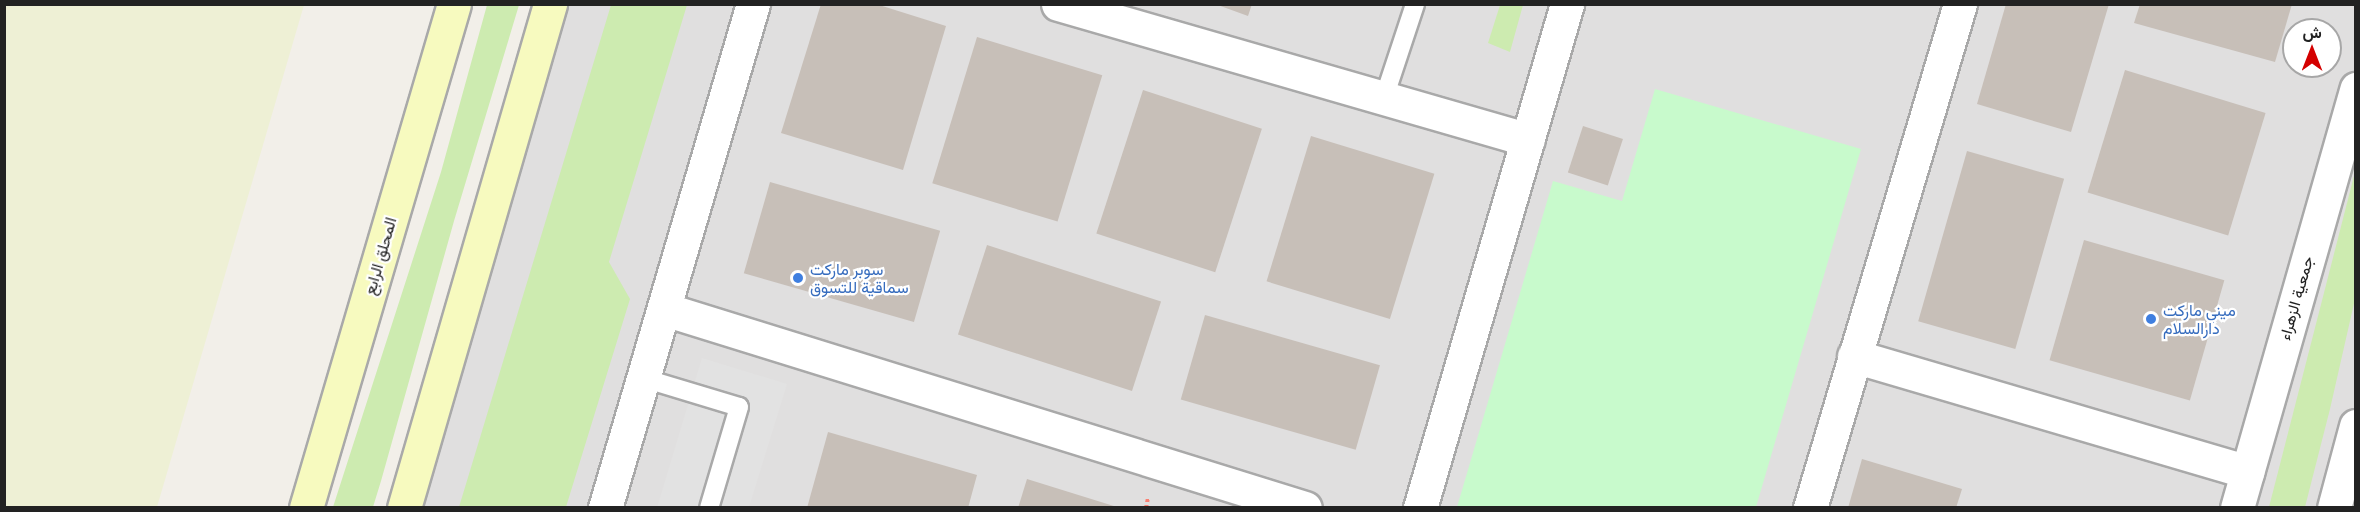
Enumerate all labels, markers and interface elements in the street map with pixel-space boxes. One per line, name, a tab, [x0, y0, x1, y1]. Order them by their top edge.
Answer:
north arrow	[2282, 18, 2342, 78]
text: ش	[2302, 22, 2322, 42]
street label: المحلق الرابع	[360, 215, 400, 297]
street label: جمعية الزهراء	[2275, 254, 2317, 342]
place label: سوبر ماركت سماقية للتسوق	[810, 259, 909, 297]
marker: سوبر ماركت سماقية للتسوق	[791, 271, 805, 285]
place label: ميني ماركت دارالسلام	[2163, 300, 2236, 338]
marker: ميني ماركت دارالسلام	[2144, 312, 2158, 326]

